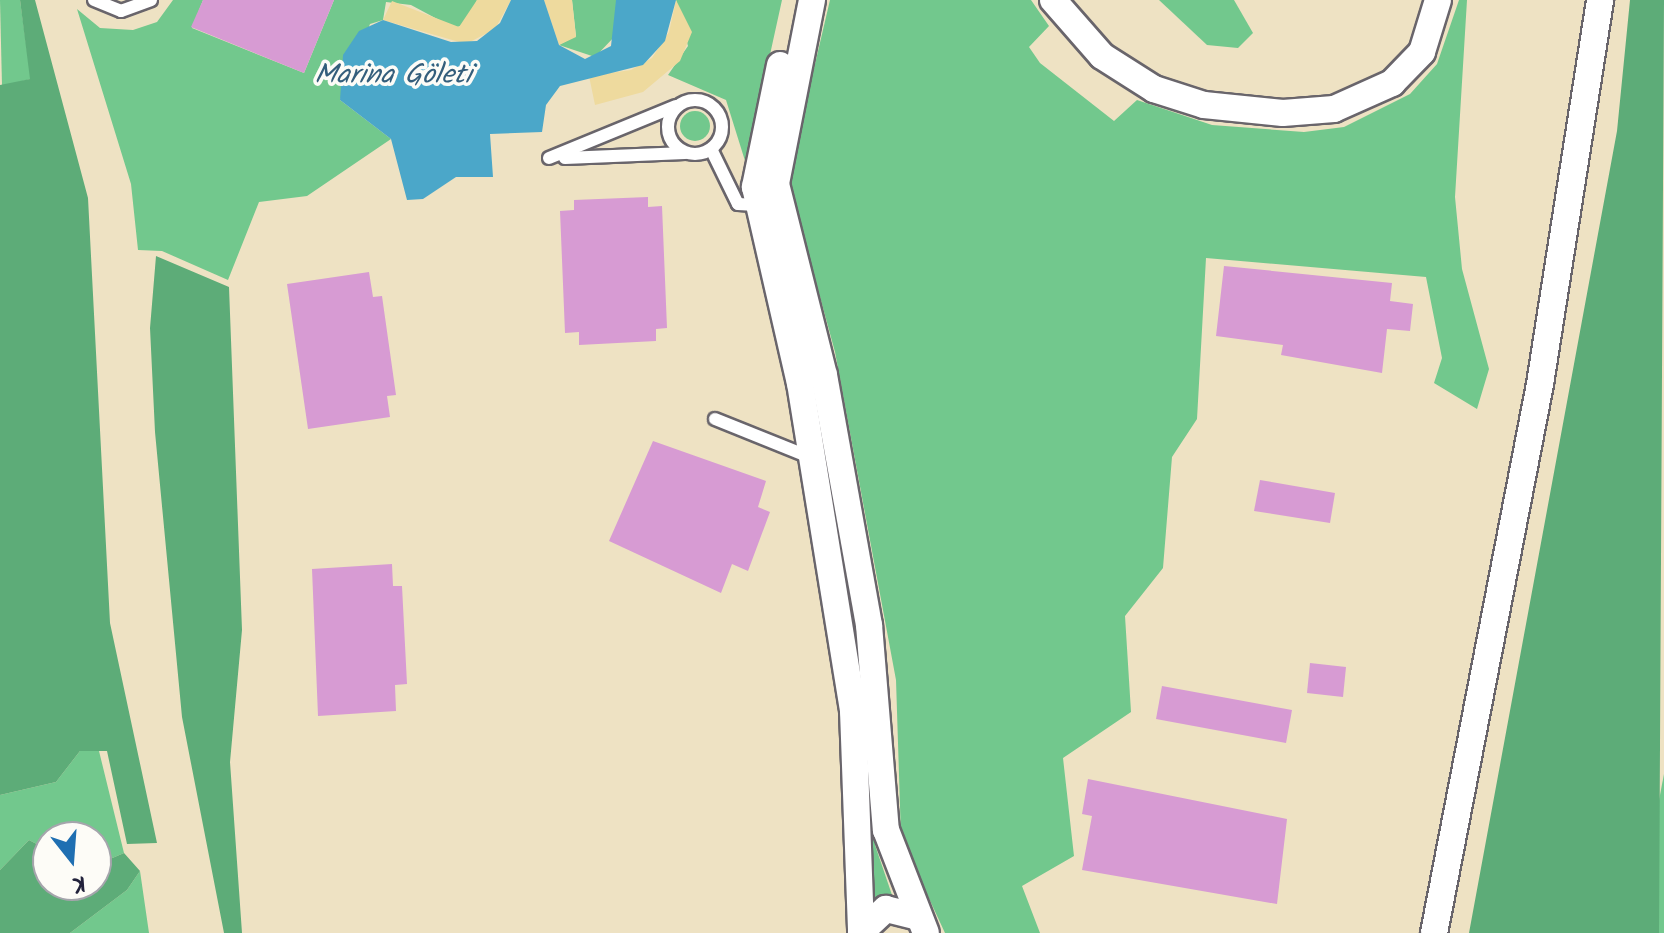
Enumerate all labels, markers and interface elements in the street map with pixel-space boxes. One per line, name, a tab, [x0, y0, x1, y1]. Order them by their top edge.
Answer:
water label: Marina Göleti	[314, 59, 472, 93]
north arrow	[32, 821, 112, 901]
text: K	[67, 864, 90, 901]

